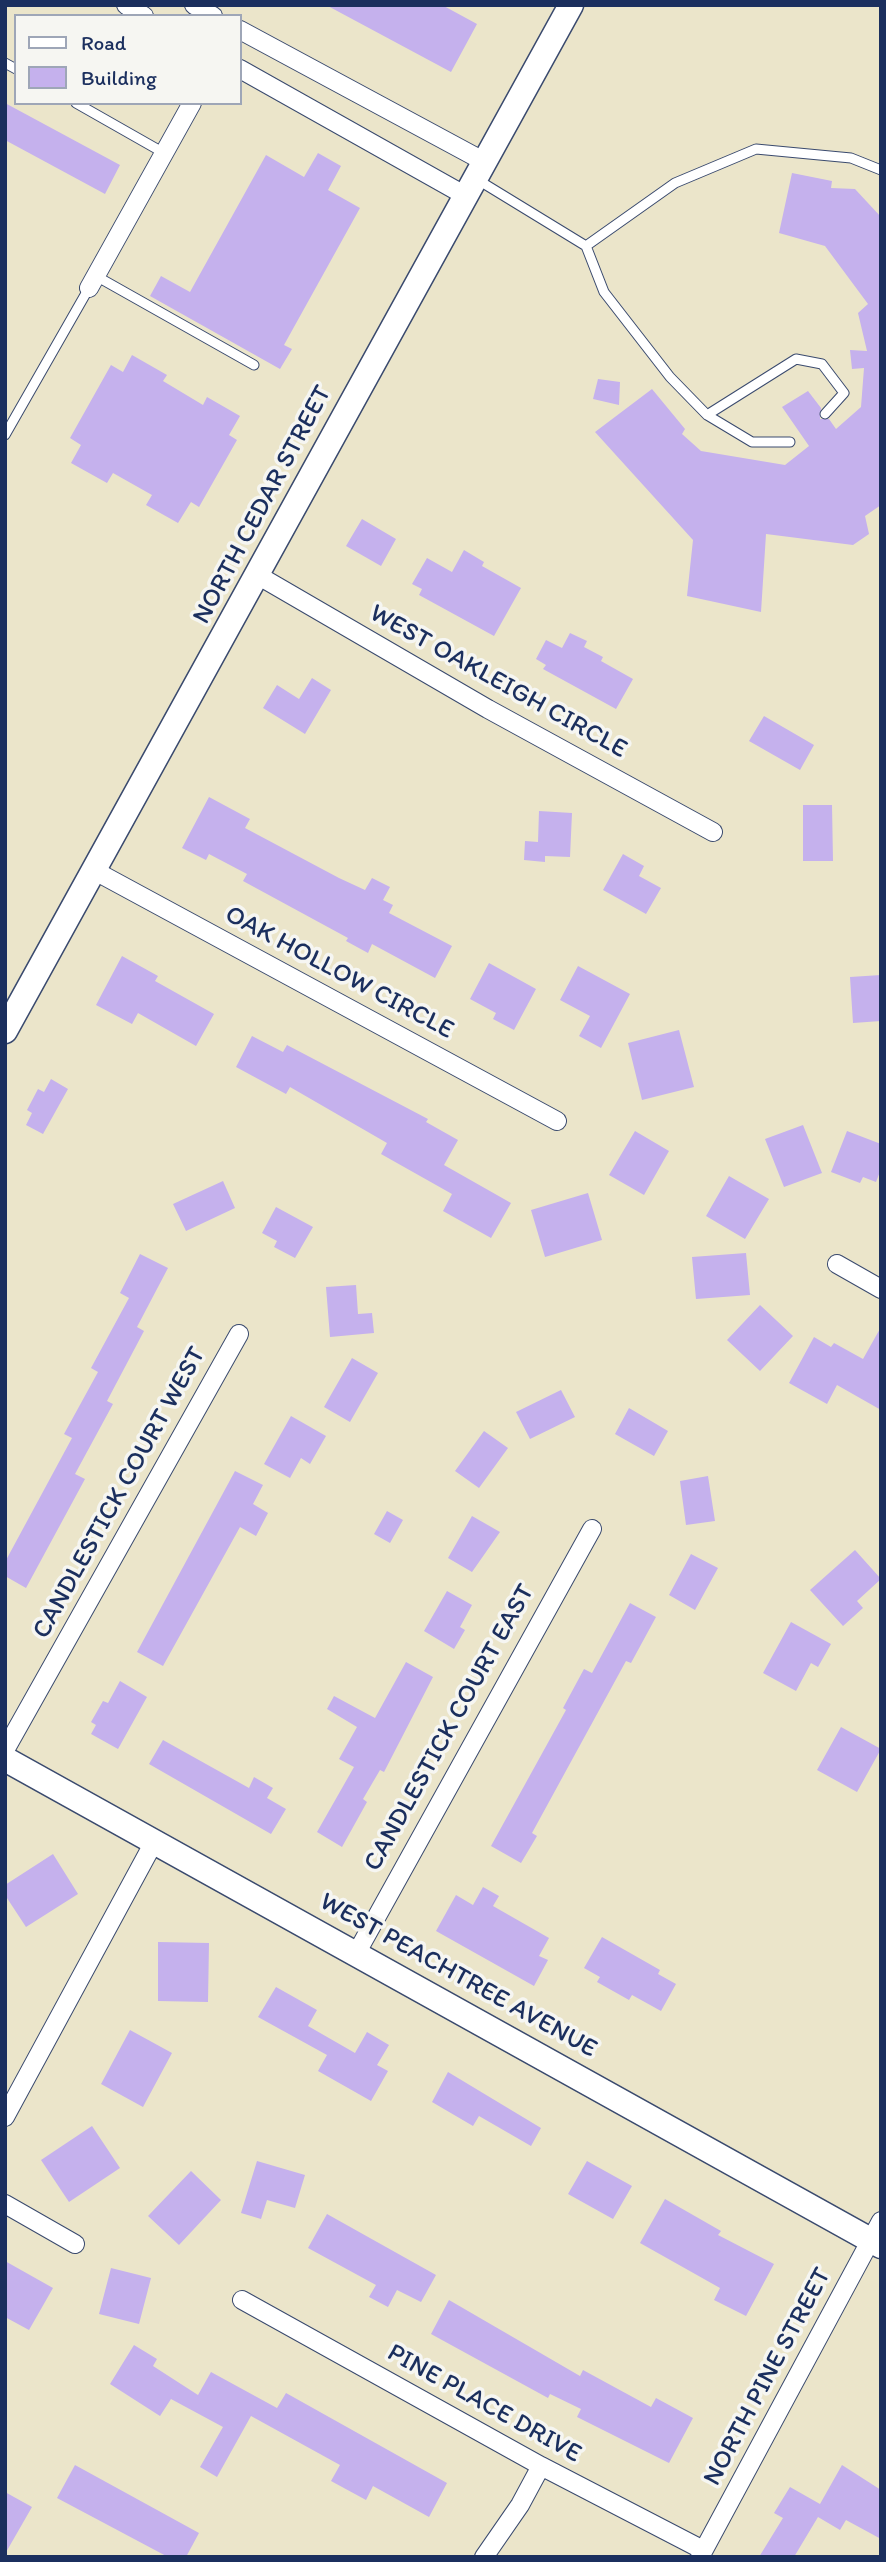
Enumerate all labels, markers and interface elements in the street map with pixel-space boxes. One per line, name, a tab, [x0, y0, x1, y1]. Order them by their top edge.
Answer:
legend	[14, 14, 242, 105]
text: Road	[81, 30, 126, 55]
text: Building	[81, 65, 157, 90]
street label: NORTH CEDAR STREET	[187, 380, 339, 630]
street label: WEST OAKLEIGH CIRCLE	[364, 598, 632, 766]
street label: OAK HOLLOW CIRCLE	[219, 899, 459, 1047]
street label: CANDLESTICK COURT WEST	[27, 1342, 213, 1644]
street label: CANDLESTICK COURT EAST	[358, 1579, 542, 1877]
street label: WEST PEACHTREE AVENUE	[314, 1887, 602, 2065]
street label: NORTH PINE STREET	[697, 2263, 839, 2491]
street label: PINE PLACE DRIVE	[381, 2338, 587, 2470]

